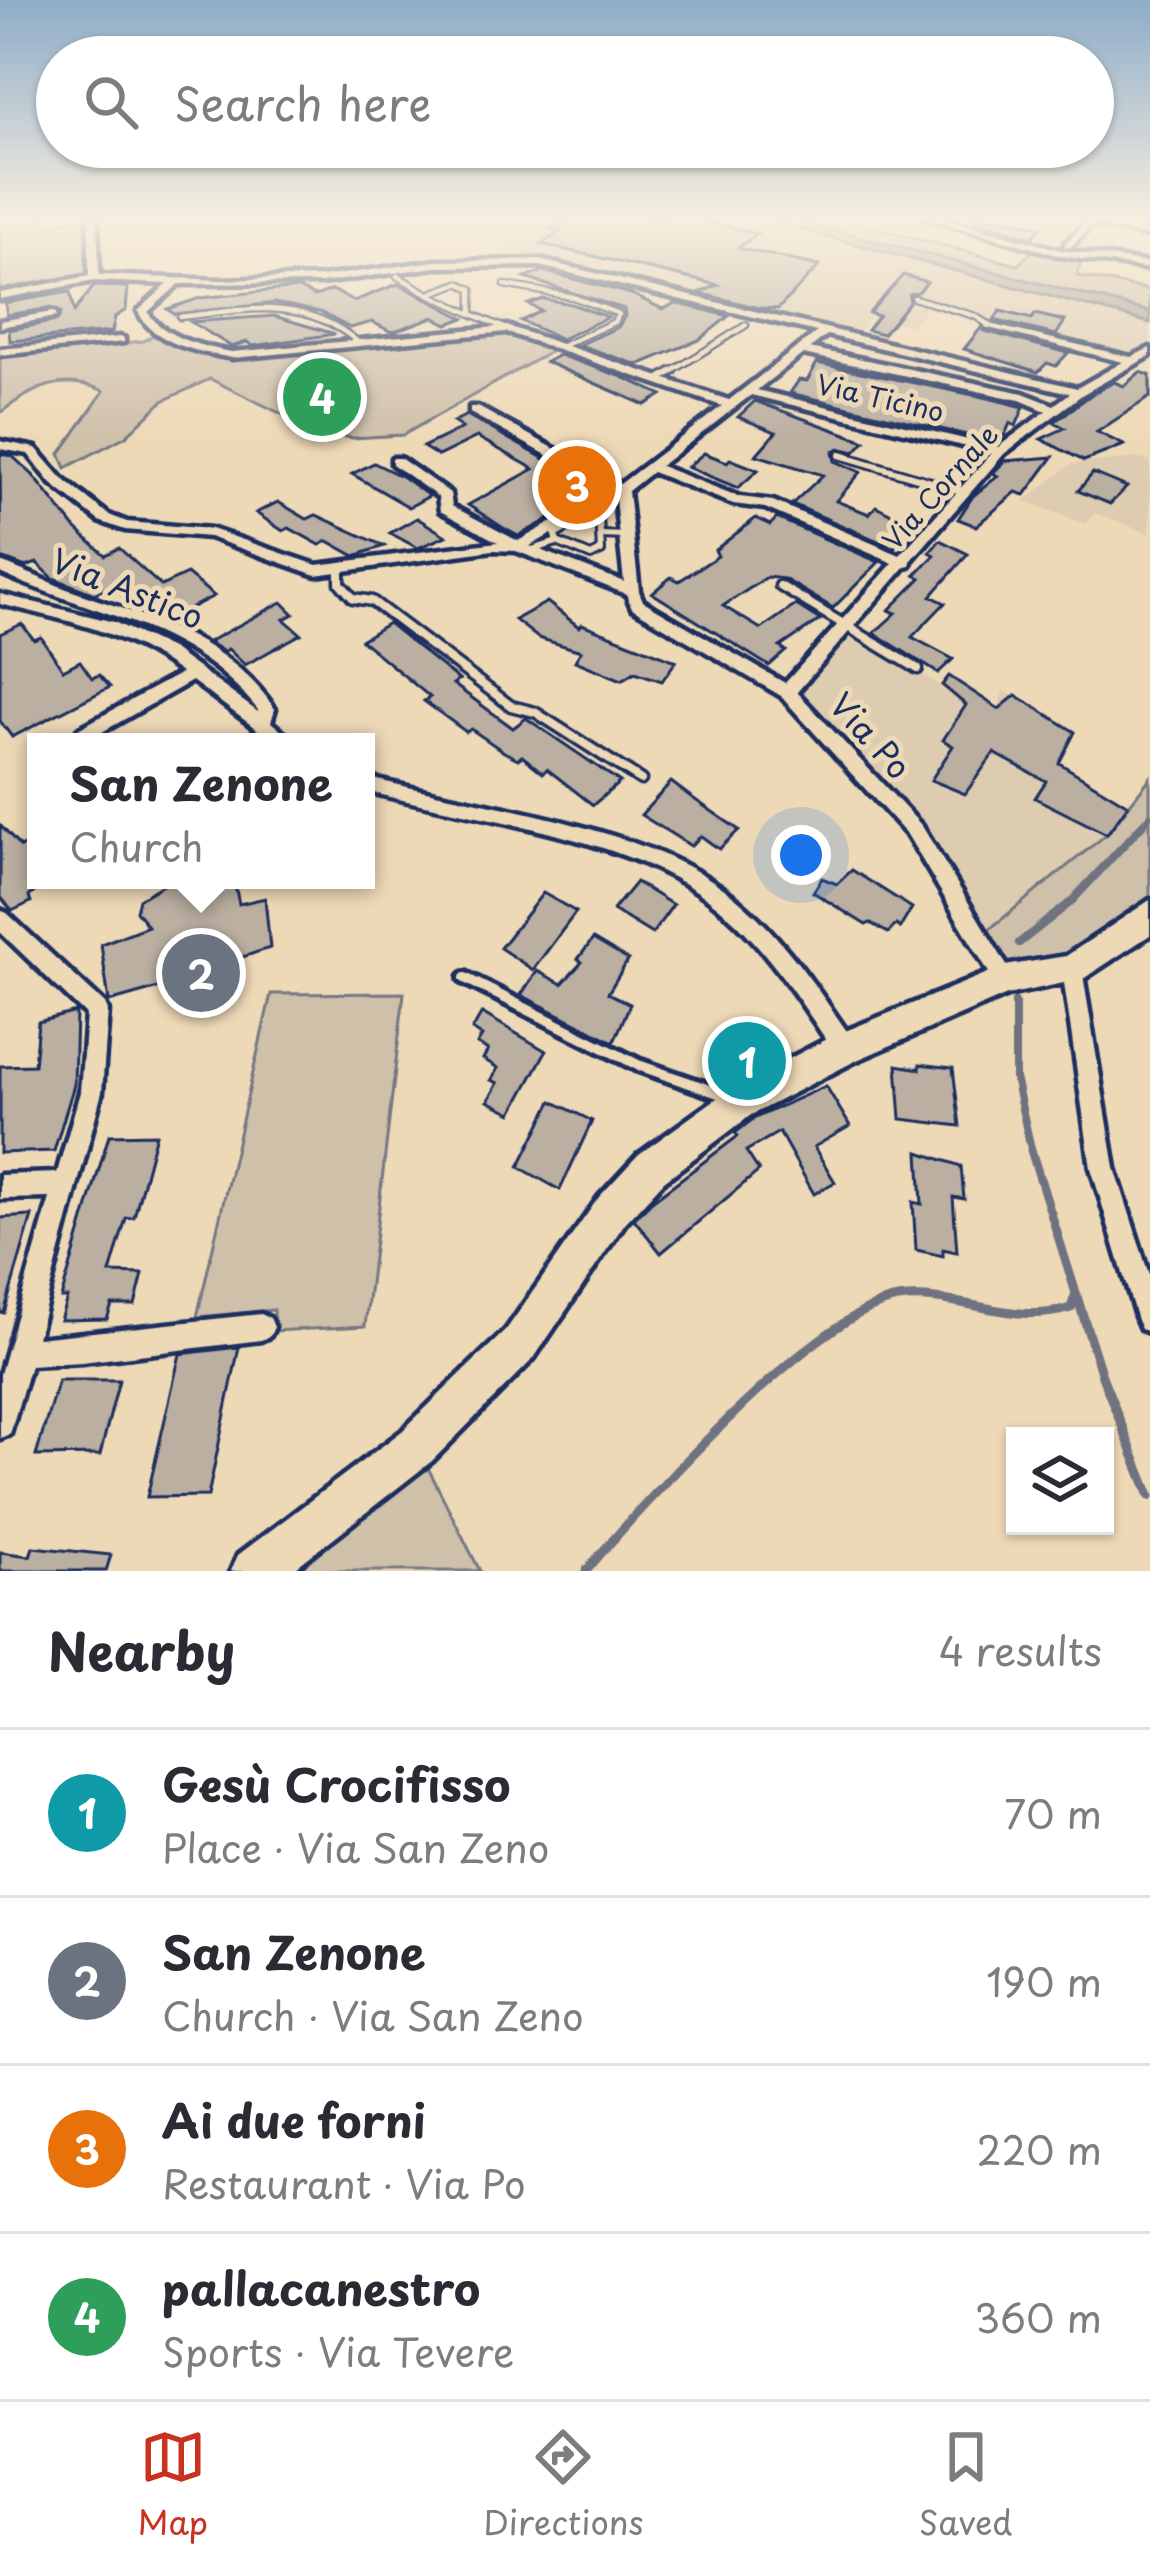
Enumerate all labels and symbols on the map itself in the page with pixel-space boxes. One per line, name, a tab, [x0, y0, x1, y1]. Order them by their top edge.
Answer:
pin: 4	[283, 352, 361, 442]
street label: Via Ticino	[813, 362, 948, 431]
street label: Via Cornale	[872, 414, 1007, 558]
pin: 3	[538, 440, 616, 530]
street label: Via Astico	[44, 534, 211, 640]
street label: Via Po	[819, 680, 924, 789]
your location	[771, 825, 831, 885]
pin: 2	[162, 928, 240, 1018]
pin: 1	[708, 1016, 786, 1106]

